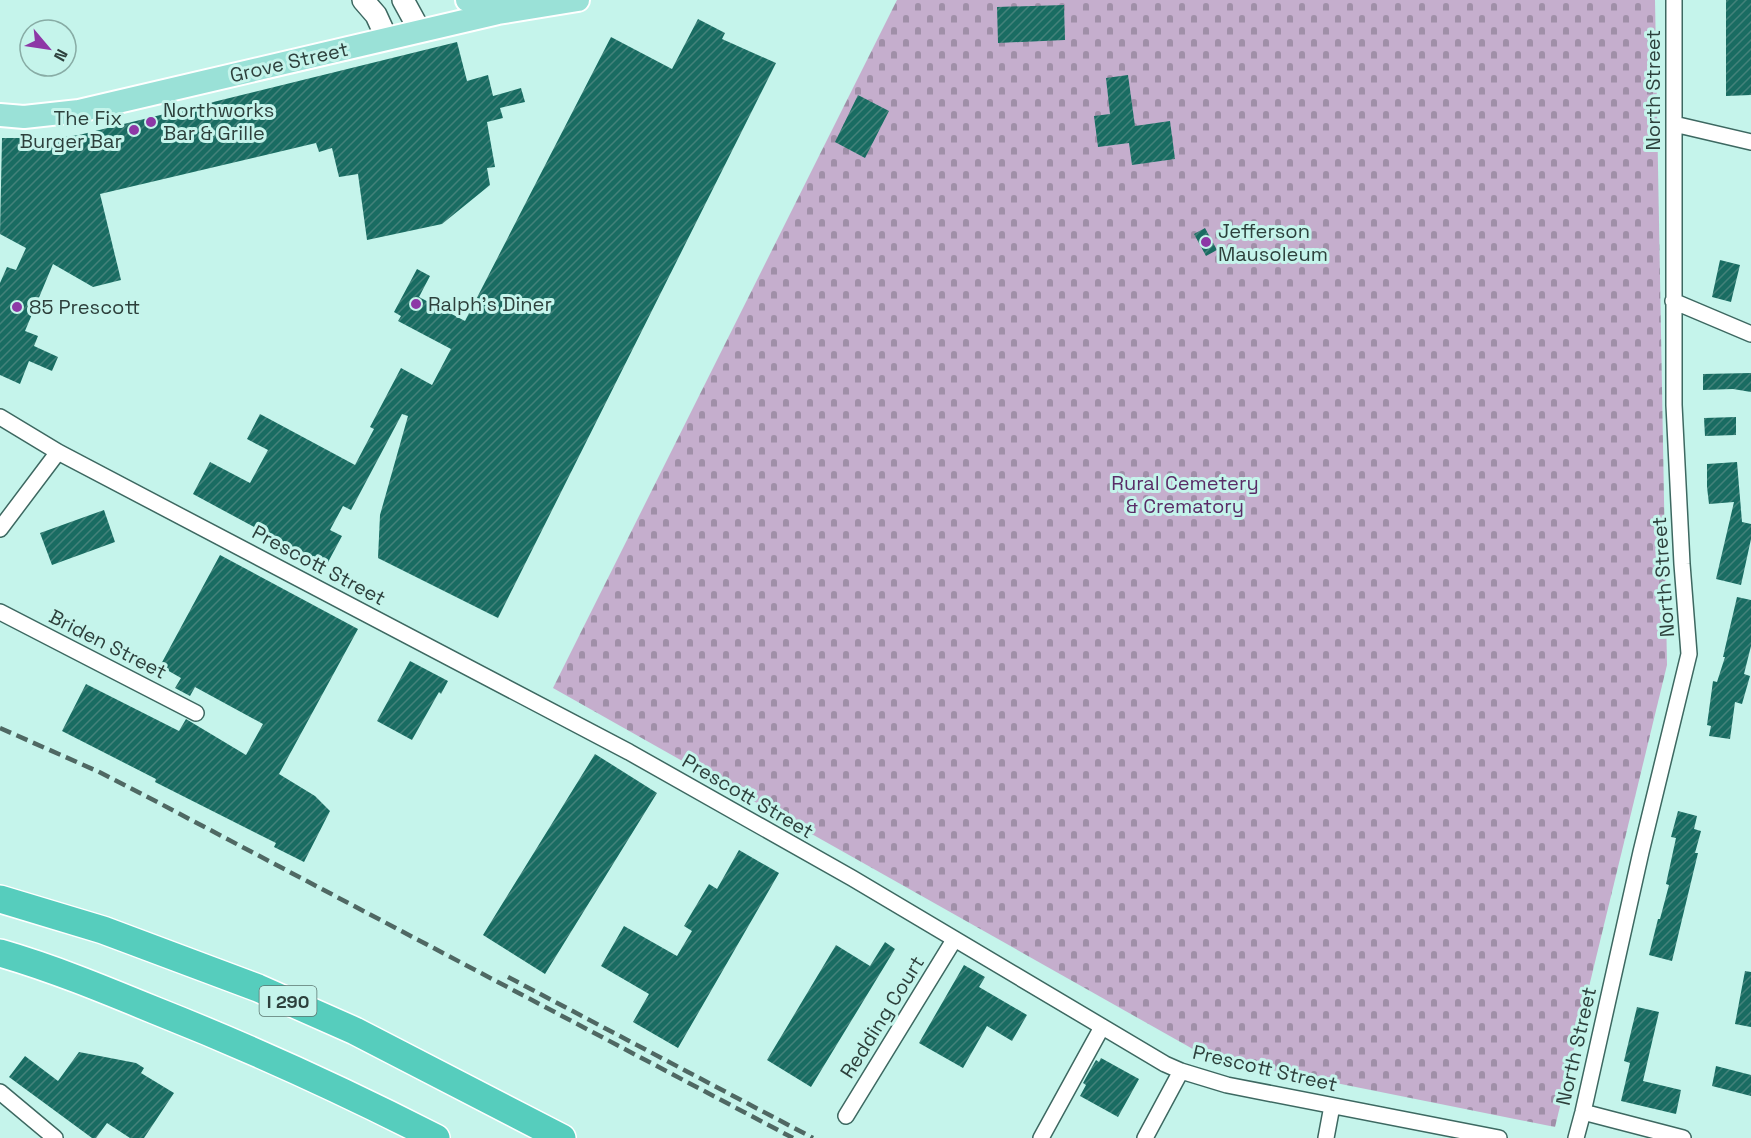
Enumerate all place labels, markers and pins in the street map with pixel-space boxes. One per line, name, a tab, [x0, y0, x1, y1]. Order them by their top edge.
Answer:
place label: Northworks Bar & Grille	[163, 97, 274, 146]
place label: The Fix Burger Bar	[20, 105, 122, 154]
marker: Northworks Bar & Grille	[144, 115, 158, 129]
marker: The Fix Burger Bar	[127, 123, 141, 137]
place label: Jefferson Mausoleum	[1218, 218, 1328, 267]
marker: Jefferson Mausoleum	[1199, 235, 1213, 249]
place label: Ralph's Diner	[428, 291, 552, 317]
place label: 85 Prescott	[29, 294, 140, 320]
marker: Ralph's Diner	[409, 297, 423, 311]
marker: 85 Prescott	[10, 300, 24, 314]

